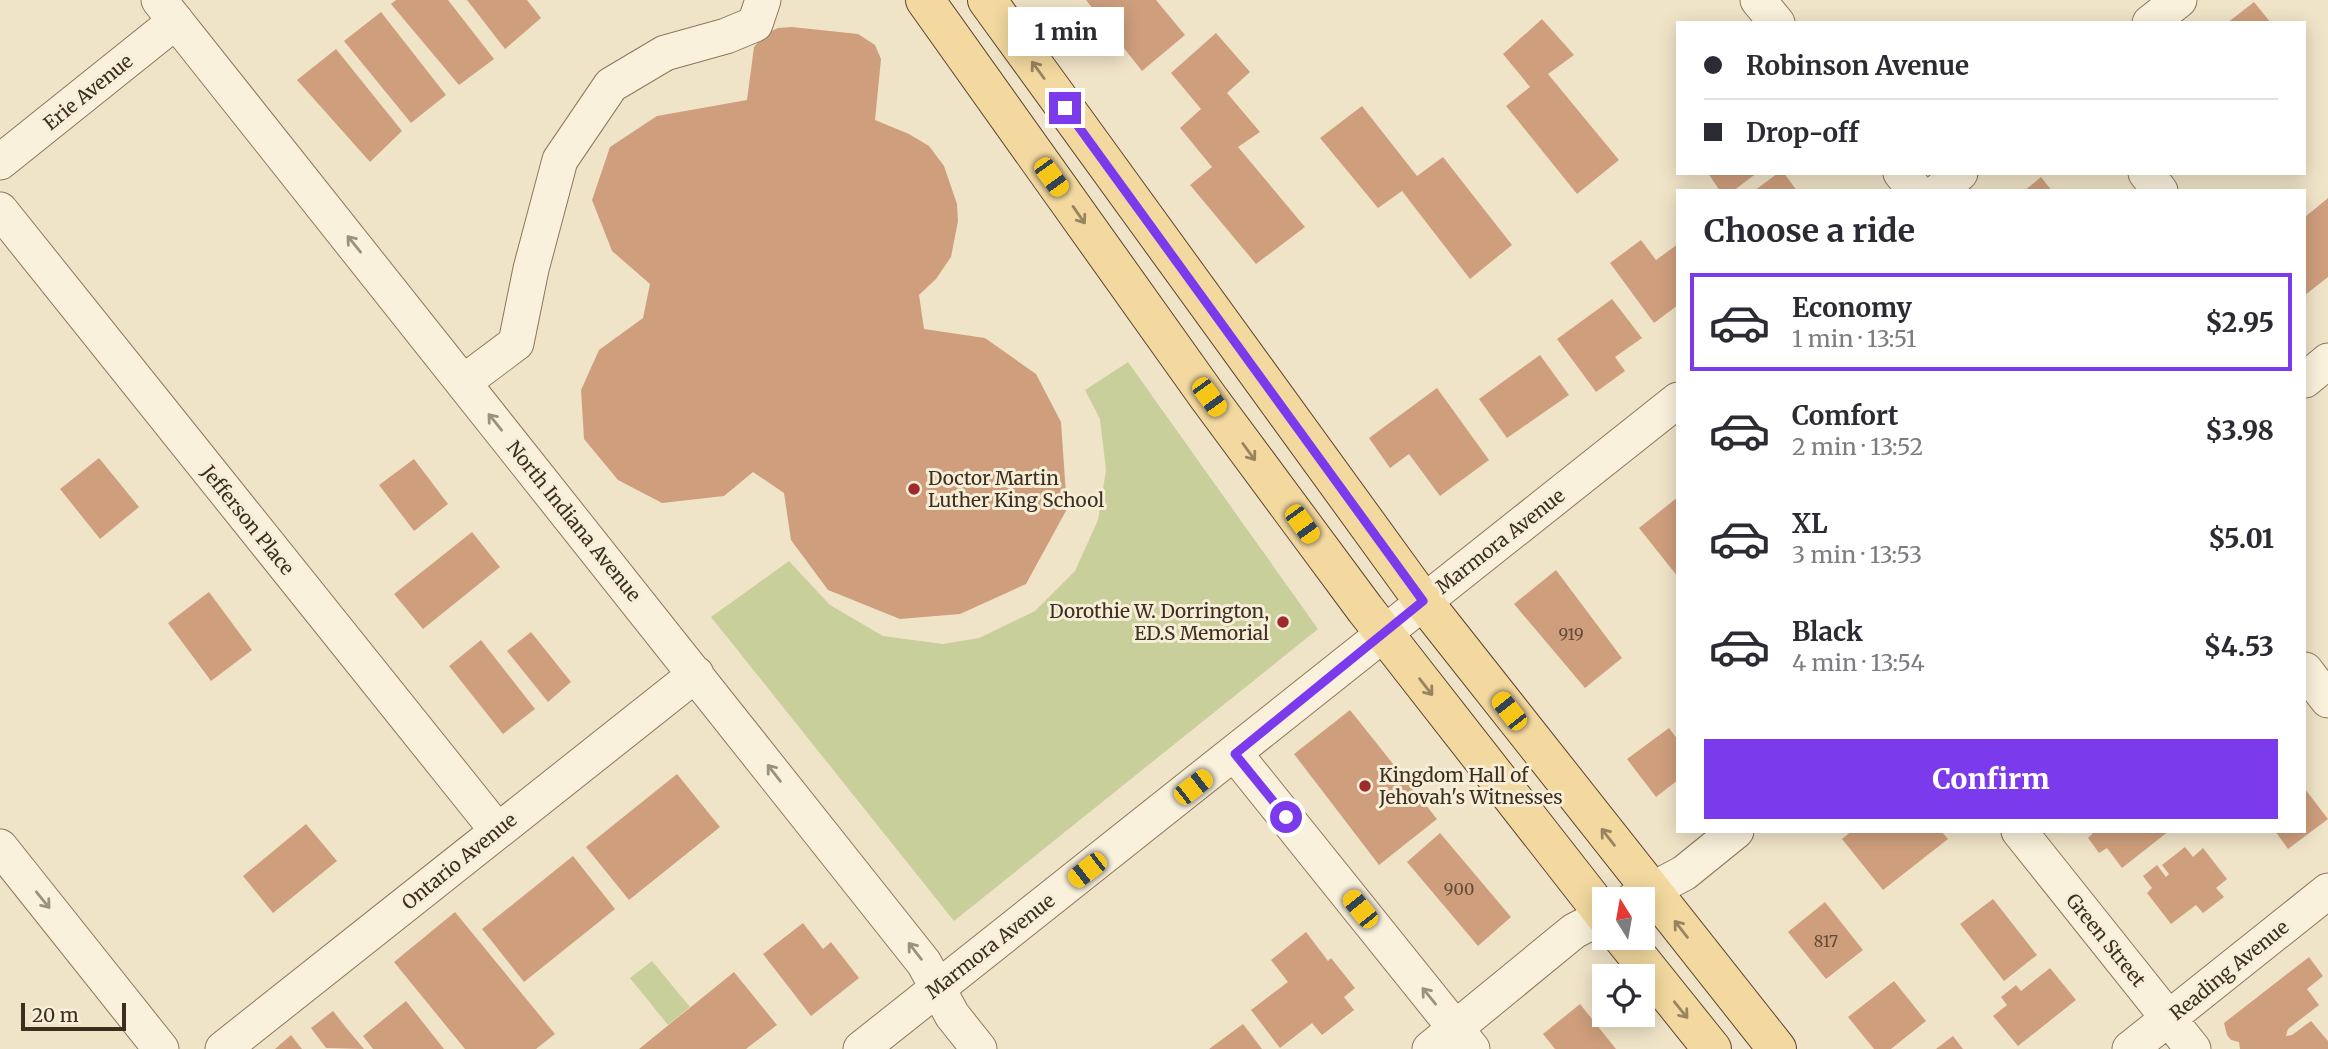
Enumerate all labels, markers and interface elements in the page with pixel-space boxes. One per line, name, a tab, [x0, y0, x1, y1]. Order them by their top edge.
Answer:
callout: 1 min	[1007, 7, 1123, 56]
text: 1 min	[1034, 17, 1098, 46]
street label: Erie Avenue	[39, 49, 138, 135]
text: Robinson Avenue	[1746, 49, 1969, 82]
one-way arrow	[1031, 61, 1045, 80]
route end	[1049, 92, 1081, 124]
text: Drop-off	[1746, 116, 1859, 149]
car	[1031, 154, 1072, 200]
one-way arrow	[1071, 205, 1086, 224]
text: Choose a ride	[1704, 211, 1915, 251]
one-way arrow	[346, 235, 361, 253]
icon: car	[1708, 291, 1771, 354]
text: Economy	[1792, 291, 1912, 324]
text: $2.95	[2205, 306, 2274, 339]
text: 1 min · 13:51	[1792, 324, 1916, 353]
car	[1189, 374, 1230, 420]
icon: car	[1708, 399, 1771, 462]
text: Comfort	[1792, 399, 1898, 432]
one-way arrow	[488, 413, 503, 431]
text: $3.98	[2205, 414, 2274, 447]
text: 2 min · 13:52	[1792, 432, 1923, 461]
street label: North Indiana Avenue	[502, 436, 646, 606]
one-way arrow	[1242, 442, 1256, 461]
street label: Jefferson Place	[196, 460, 300, 580]
place label: Doctor Martin Luther King School	[928, 466, 1104, 512]
marker: Doctor Martin Luther King School	[906, 481, 922, 497]
street label: Marmora Avenue	[1431, 483, 1569, 599]
car	[1282, 501, 1323, 547]
icon: car	[1708, 507, 1771, 570]
text: XL	[1792, 507, 1828, 540]
text: $5.01	[2208, 522, 2274, 555]
text: 3 min · 13:53	[1792, 540, 1922, 569]
place label: Dorothie W. Dorrington, ED.S Memorial	[1049, 599, 1269, 645]
marker: Dorothie W. Dorrington, ED.S Memorial	[1275, 614, 1291, 630]
icon: car	[1708, 615, 1771, 678]
text: Black	[1792, 615, 1863, 648]
house number: 919	[1558, 624, 1584, 644]
text: $4.53	[2204, 630, 2274, 663]
text: 4 min · 13:54	[1792, 648, 1925, 677]
one-way arrow	[1418, 677, 1433, 696]
car	[1488, 688, 1531, 734]
button: Confirm	[1704, 739, 2278, 819]
place label: Kingdom Hall of Jehovah's Witnesses	[1378, 763, 1563, 809]
one-way arrow	[766, 764, 782, 782]
car	[1170, 766, 1217, 808]
marker: Kingdom Hall of Jehovah's Witnesses	[1357, 778, 1373, 794]
route start	[1270, 801, 1302, 833]
street label: Ontario Avenue	[397, 807, 521, 915]
one-way arrow	[1600, 828, 1616, 846]
car	[1064, 849, 1111, 891]
house number: 900	[1444, 879, 1474, 899]
car	[1339, 886, 1382, 932]
north arrow	[1592, 887, 1656, 950]
map controls	[1592, 887, 1655, 1027]
street label: Marmora Avenue	[921, 888, 1059, 1004]
street label: Green Street	[2061, 888, 2151, 992]
one-way arrow	[35, 891, 50, 909]
street label: Reading Avenue	[2165, 915, 2293, 1025]
one-way arrow	[1674, 920, 1689, 939]
house number: 817	[1814, 931, 1838, 951]
one-way arrow	[907, 943, 922, 961]
button: locate	[1592, 964, 1655, 1027]
one-way arrow	[1422, 987, 1437, 1005]
scale bar	[21, 1000, 126, 1032]
one-way arrow	[1673, 1001, 1688, 1019]
text: 20 m	[32, 1003, 79, 1027]

